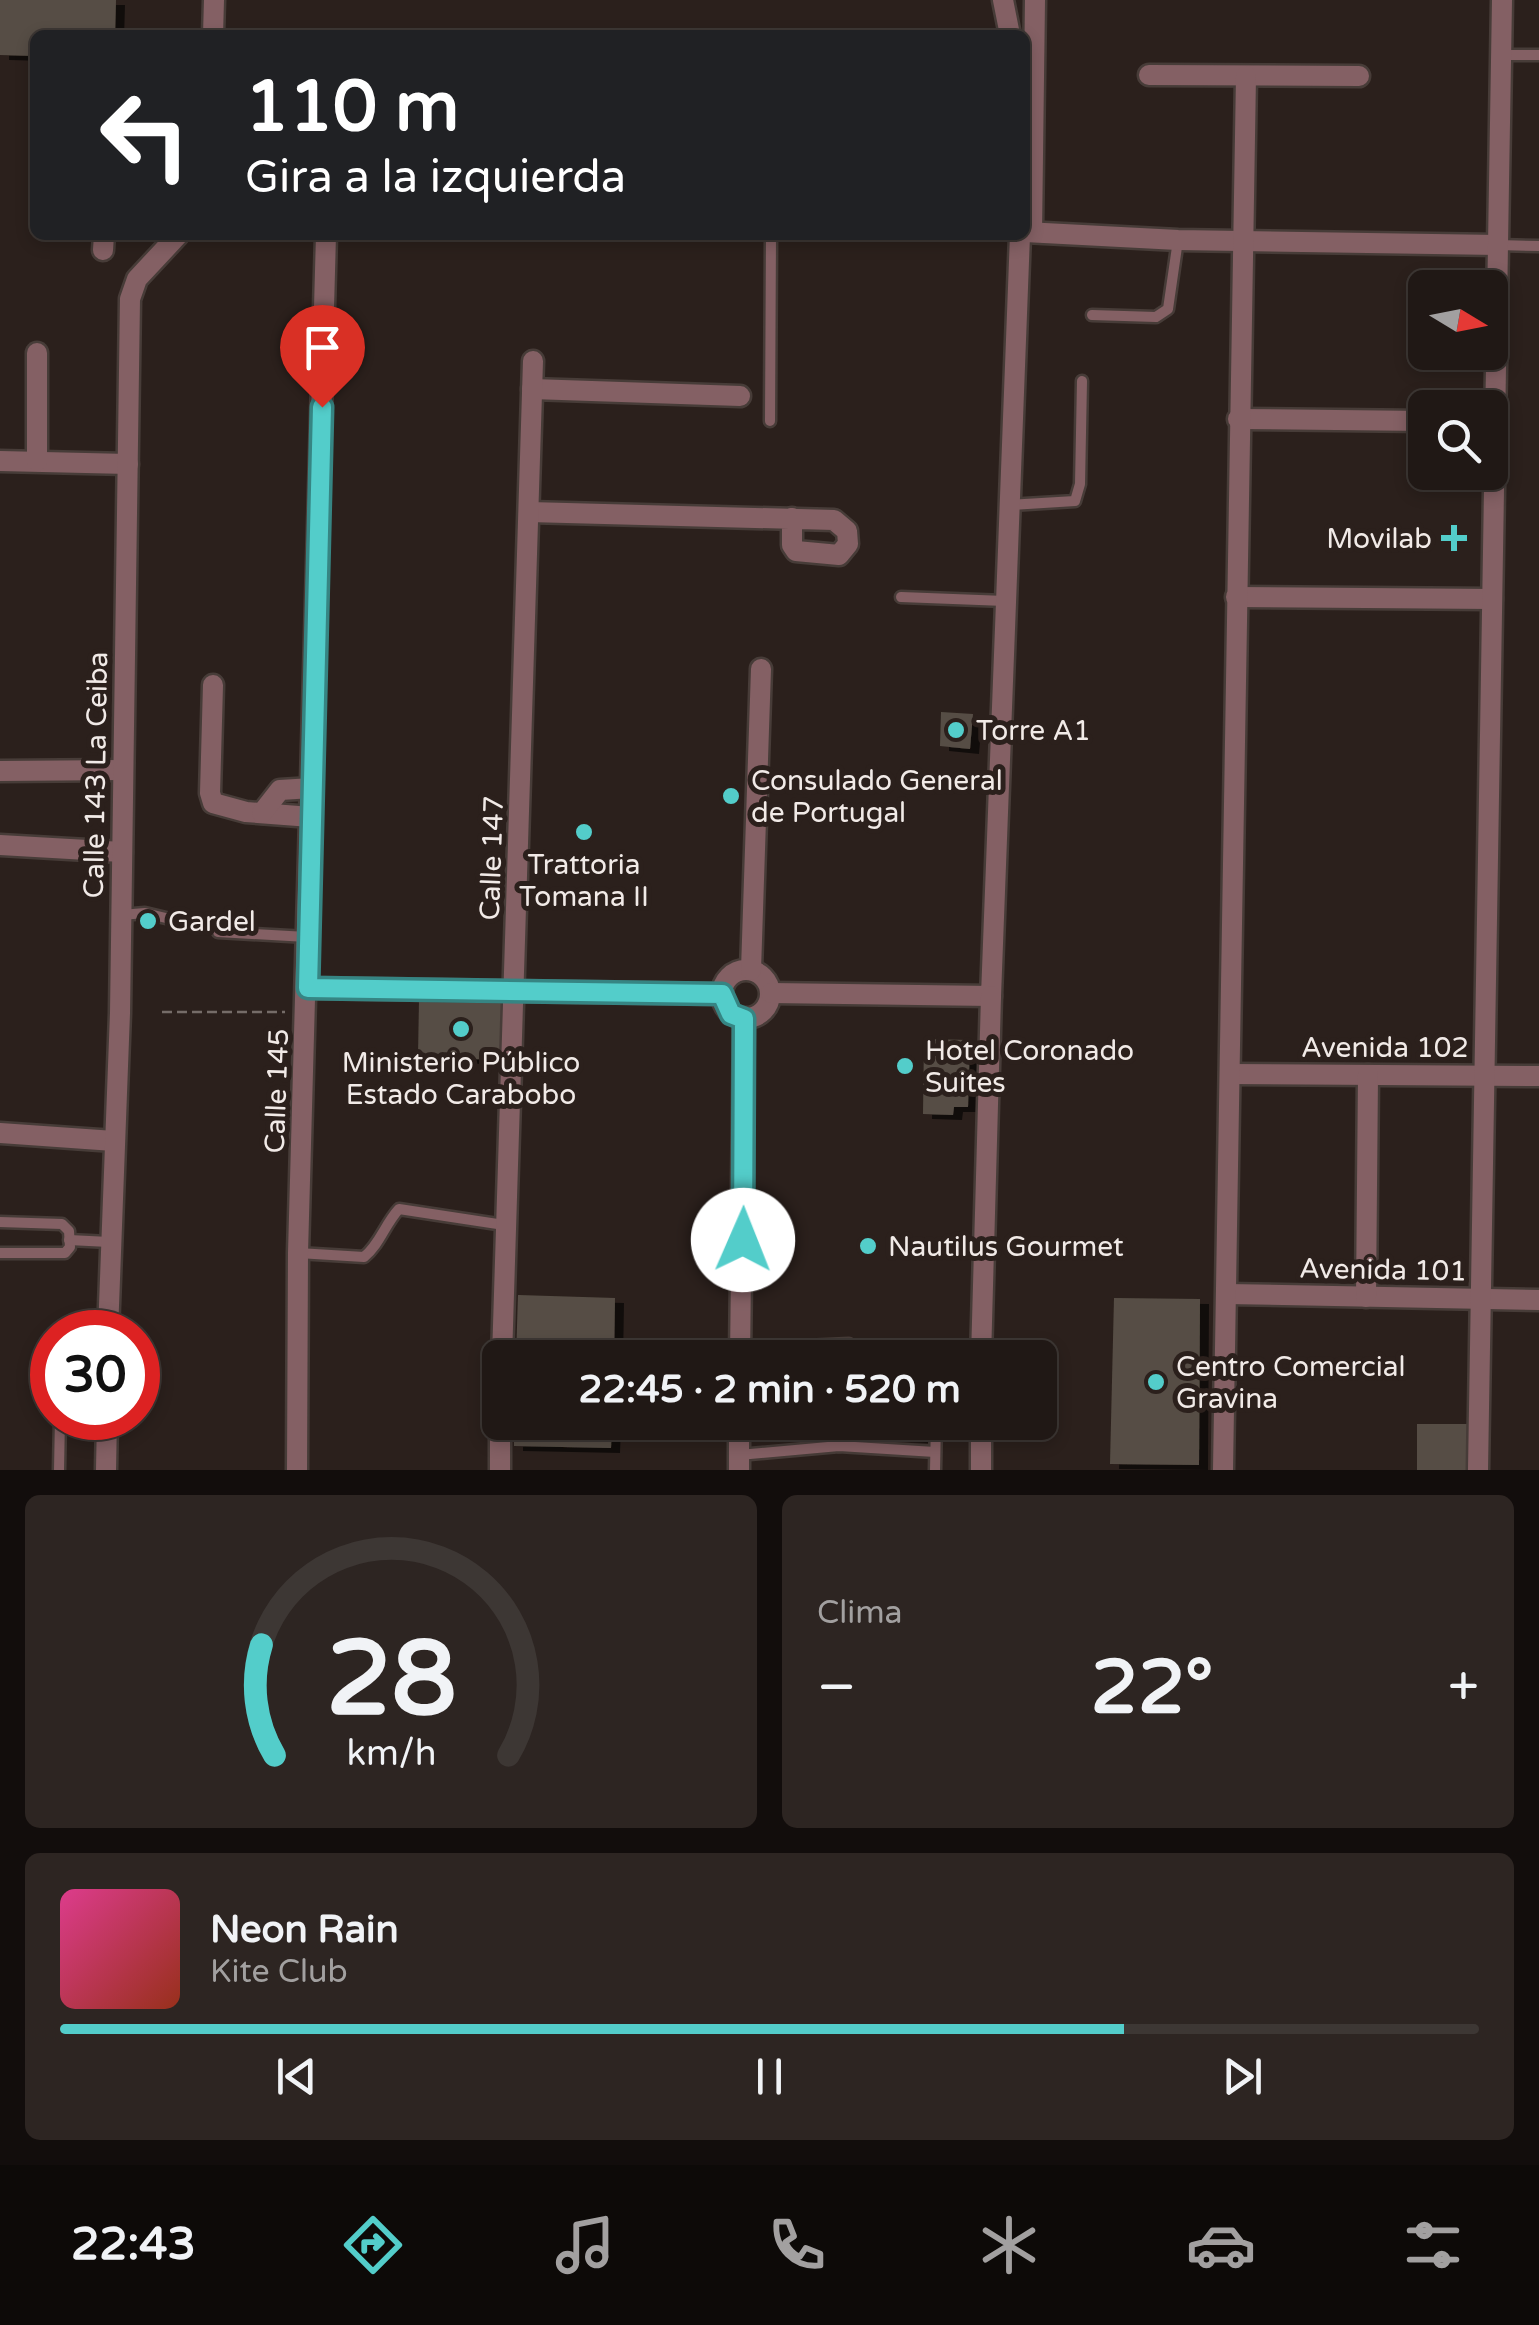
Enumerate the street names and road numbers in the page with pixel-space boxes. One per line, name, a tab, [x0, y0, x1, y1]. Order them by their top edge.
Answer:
street label: Calle 143 La Ceiba	[77, 651, 115, 899]
street label: Calle 147	[473, 795, 511, 921]
street label: Calle 145	[258, 1028, 296, 1154]
street label: Avenida 102	[1301, 1031, 1469, 1065]
street label: Avenida 101	[1299, 1252, 1467, 1288]

